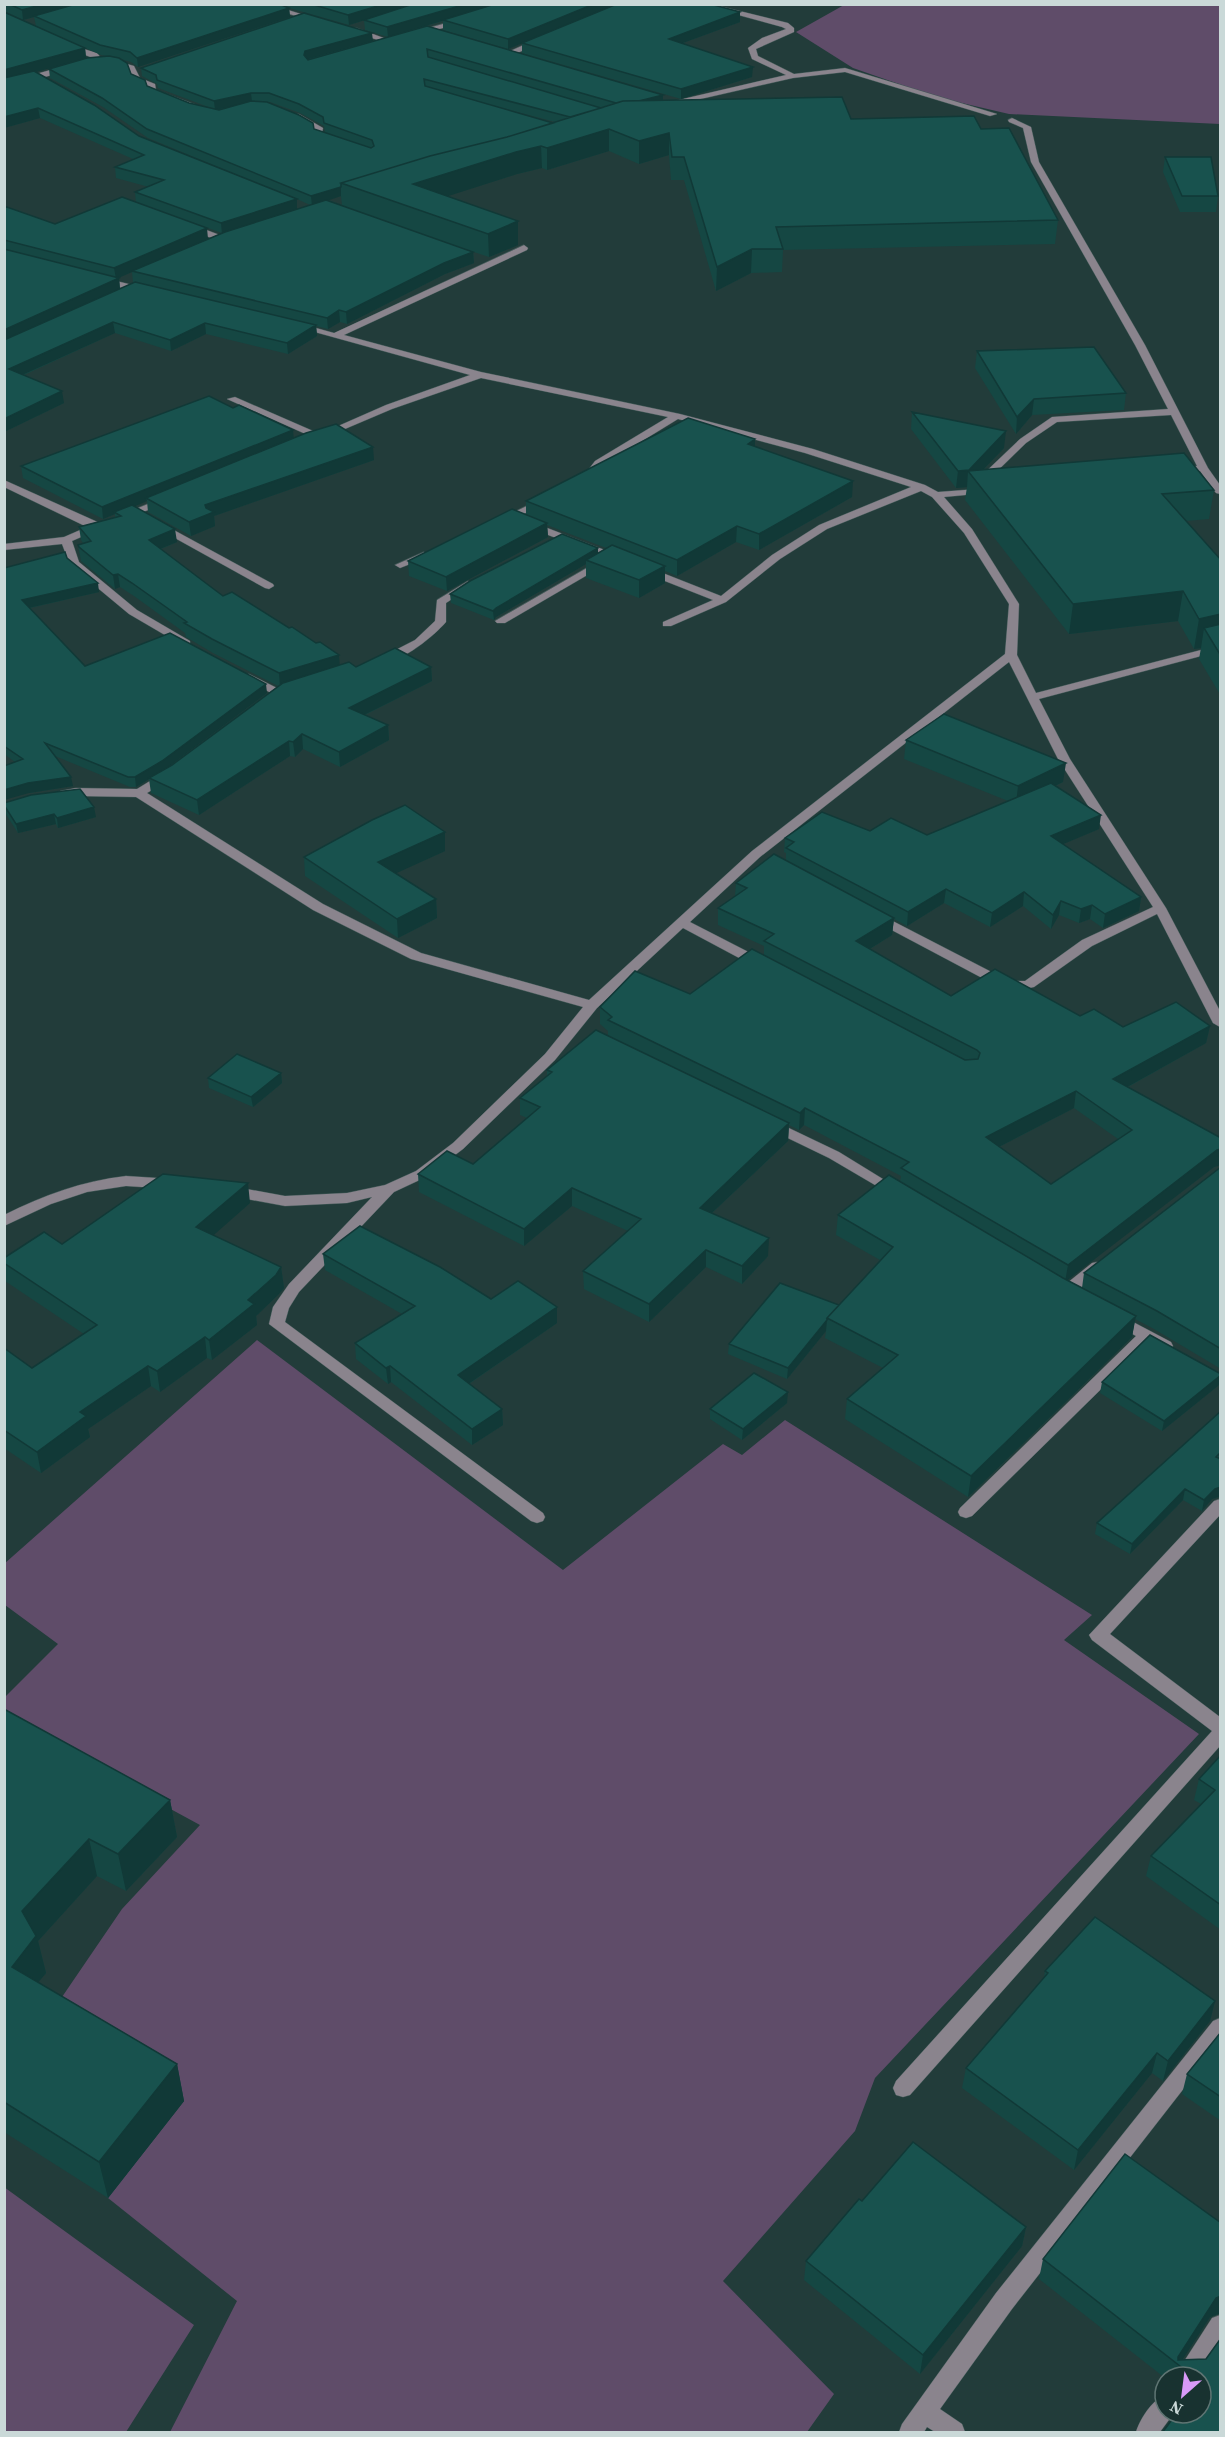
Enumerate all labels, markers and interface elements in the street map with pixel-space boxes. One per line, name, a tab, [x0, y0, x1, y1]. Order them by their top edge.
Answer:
north arrow	[1153, 2365, 1213, 2425]
text: N	[1165, 2396, 1186, 2421]

